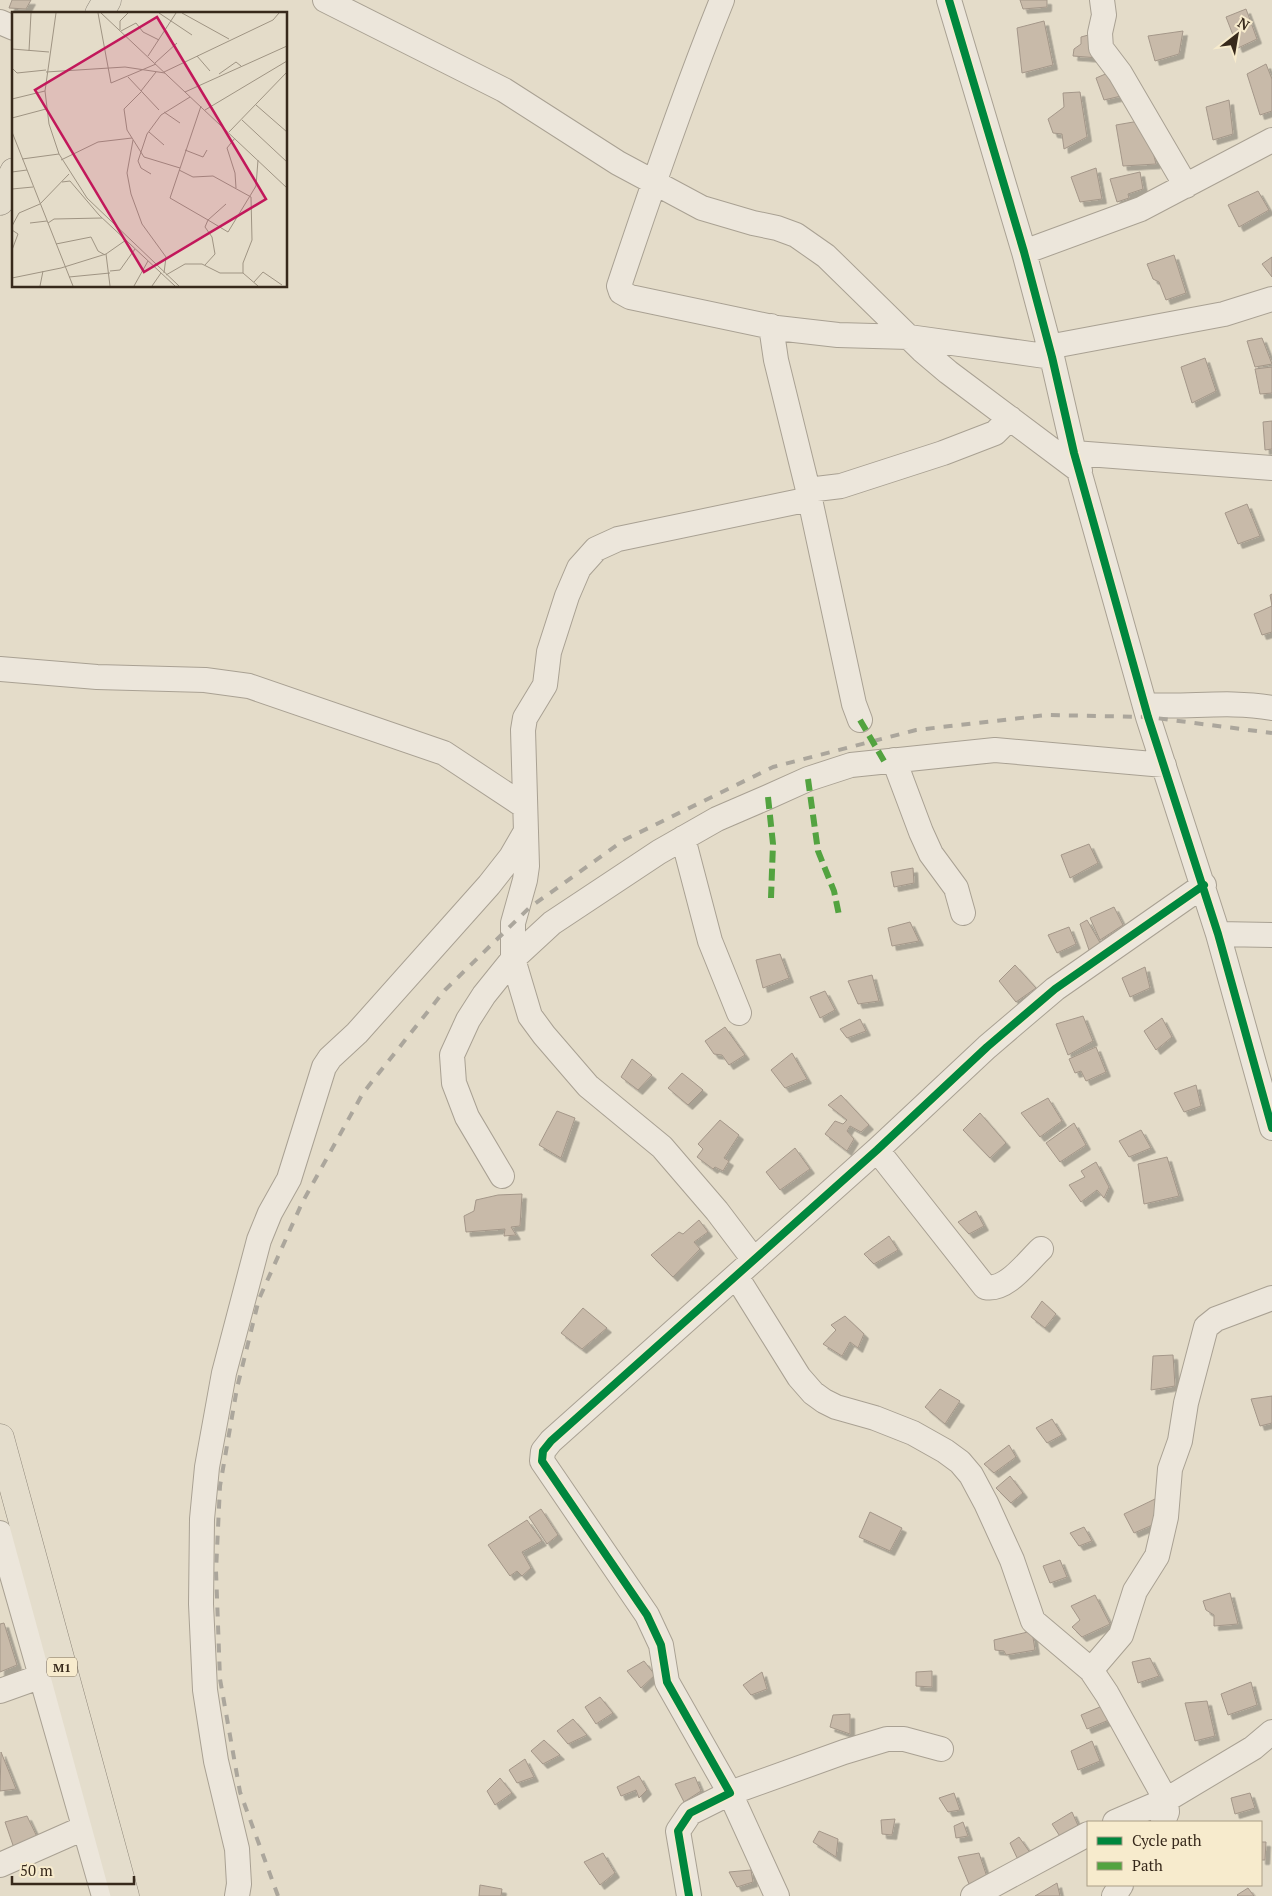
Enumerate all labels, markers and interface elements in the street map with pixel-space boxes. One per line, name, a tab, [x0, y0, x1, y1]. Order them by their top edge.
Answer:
north arrow	[1212, 10, 1262, 60]
inset map	[12, 12, 288, 288]
text: N	[1235, 13, 1254, 35]
road number: M1	[47, 1658, 77, 1676]
legend	[1087, 1821, 1262, 1886]
text: Cycle path	[1132, 1830, 1202, 1850]
scale bar	[12, 1854, 135, 1886]
text: Path	[1132, 1855, 1163, 1875]
text: 50 m	[20, 1860, 53, 1880]

